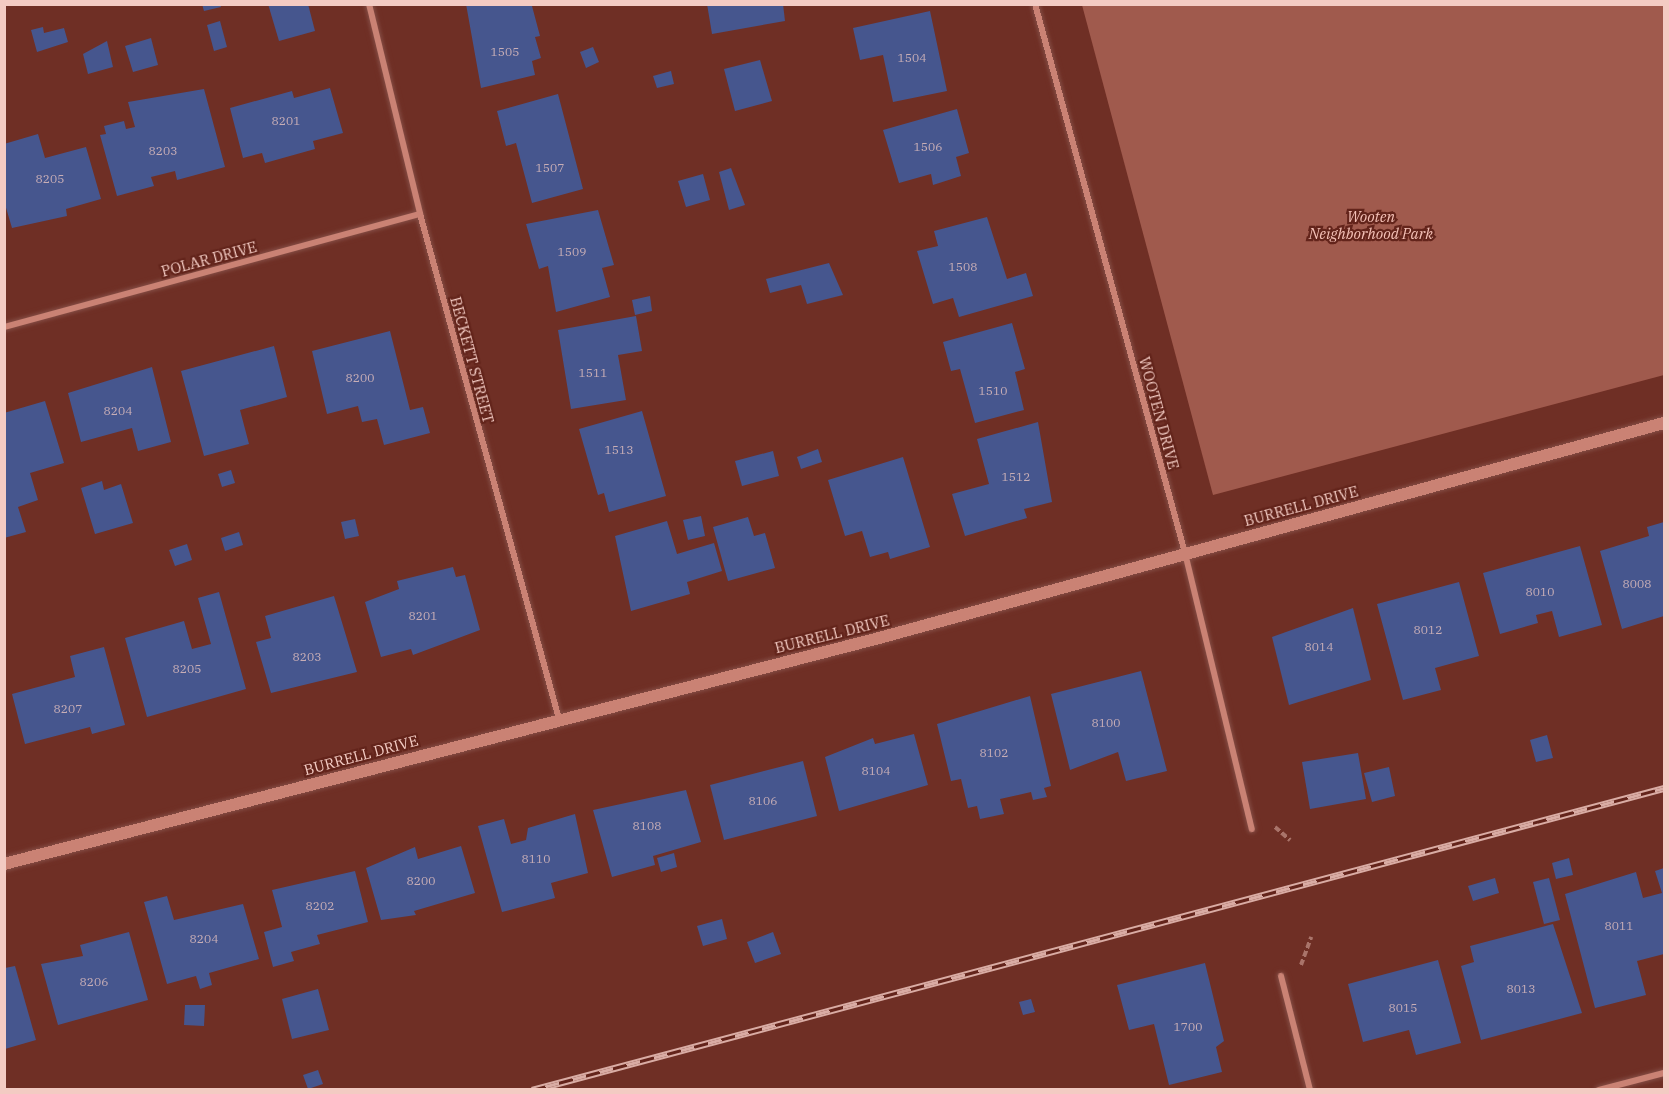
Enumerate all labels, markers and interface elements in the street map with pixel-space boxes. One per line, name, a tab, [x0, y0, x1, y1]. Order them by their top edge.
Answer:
house number: 1505	[491, 45, 519, 59]
house number: 1504	[898, 51, 926, 65]
house number: 8201	[272, 114, 300, 128]
house number: 1506	[914, 140, 942, 154]
house number: 8203	[149, 144, 177, 158]
house number: 1507	[536, 161, 564, 175]
house number: 8205	[36, 172, 64, 186]
park label: Wooten Neighborhood Park	[1309, 207, 1433, 242]
street label: POLAR DRIVE	[159, 238, 259, 280]
house number: 1509	[558, 245, 586, 259]
house number: 1508	[949, 260, 977, 274]
street label: BECKETT STREET	[446, 295, 498, 425]
street label: WOOTEN DRIVE	[1135, 355, 1183, 471]
house number: 1511	[579, 366, 607, 380]
house number: 8200	[346, 371, 374, 385]
house number: 1510	[979, 384, 1007, 398]
house number: 8204	[104, 404, 132, 418]
house number: 1513	[605, 443, 633, 457]
house number: 1512	[1002, 470, 1030, 484]
street label: BURRELL DRIVE	[1242, 482, 1360, 530]
house number: 8008	[1623, 577, 1651, 591]
house number: 8010	[1526, 585, 1554, 599]
house number: 8201	[409, 609, 437, 623]
street label: BURRELL DRIVE	[773, 611, 891, 657]
house number: 8012	[1414, 623, 1442, 637]
house number: 8014	[1305, 640, 1333, 654]
house number: 8203	[293, 650, 321, 664]
house number: 8205	[173, 662, 201, 676]
house number: 8207	[54, 702, 82, 716]
house number: 8100	[1092, 716, 1120, 730]
street label: BURRELL DRIVE	[302, 731, 420, 779]
house number: 8102	[980, 746, 1008, 760]
house number: 8104	[862, 764, 890, 778]
house number: 8106	[749, 794, 777, 808]
house number: 8108	[633, 819, 661, 833]
house number: 8110	[522, 852, 550, 866]
house number: 8200	[407, 874, 435, 888]
house number: 8202	[306, 899, 334, 913]
house number: 8011	[1605, 919, 1633, 933]
house number: 8204	[190, 932, 218, 946]
house number: 8206	[80, 975, 108, 989]
house number: 8013	[1507, 982, 1535, 996]
house number: 8015	[1389, 1001, 1417, 1015]
house number: 1700	[1174, 1020, 1202, 1034]

